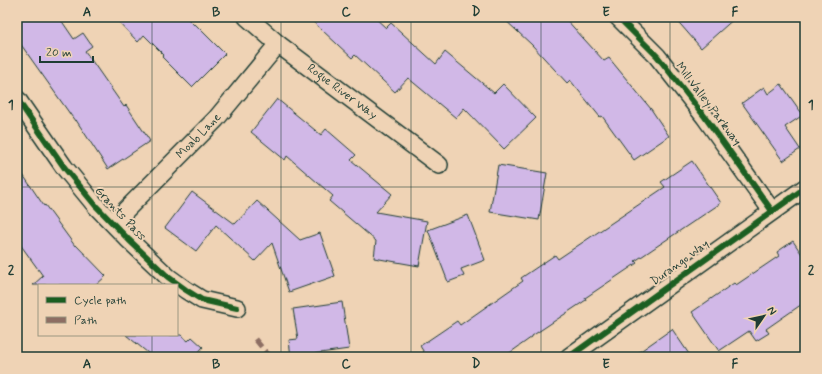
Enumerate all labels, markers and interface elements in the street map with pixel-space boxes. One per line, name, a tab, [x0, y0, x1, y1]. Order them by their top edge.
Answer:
text: A	[83, 4, 91, 21]
text: B	[212, 4, 221, 21]
text: C	[341, 4, 351, 21]
text: D	[472, 4, 481, 21]
text: E	[602, 4, 610, 21]
text: F	[732, 4, 739, 21]
scale bar	[40, 38, 93, 64]
text: 20 m	[46, 45, 72, 61]
street label: Mill Valley Parkway	[671, 59, 745, 149]
street label: Rogue River Way	[303, 60, 380, 124]
text: 1	[8, 97, 14, 114]
text: 1	[808, 97, 814, 114]
street label: Moab Lane	[173, 110, 225, 163]
street label: Grants Pass	[91, 184, 149, 244]
street label: Durango Way	[648, 236, 712, 290]
text: 2	[8, 262, 15, 279]
text: 2	[808, 262, 815, 279]
legend	[38, 284, 178, 336]
text: Cycle path	[74, 293, 126, 309]
north arrow	[744, 296, 784, 336]
text: N	[764, 304, 779, 318]
text: Path	[74, 313, 97, 329]
text: A	[83, 356, 91, 373]
text: B	[212, 356, 221, 373]
text: C	[341, 356, 351, 373]
text: D	[472, 356, 481, 373]
text: E	[602, 356, 610, 373]
text: F	[732, 356, 739, 373]

